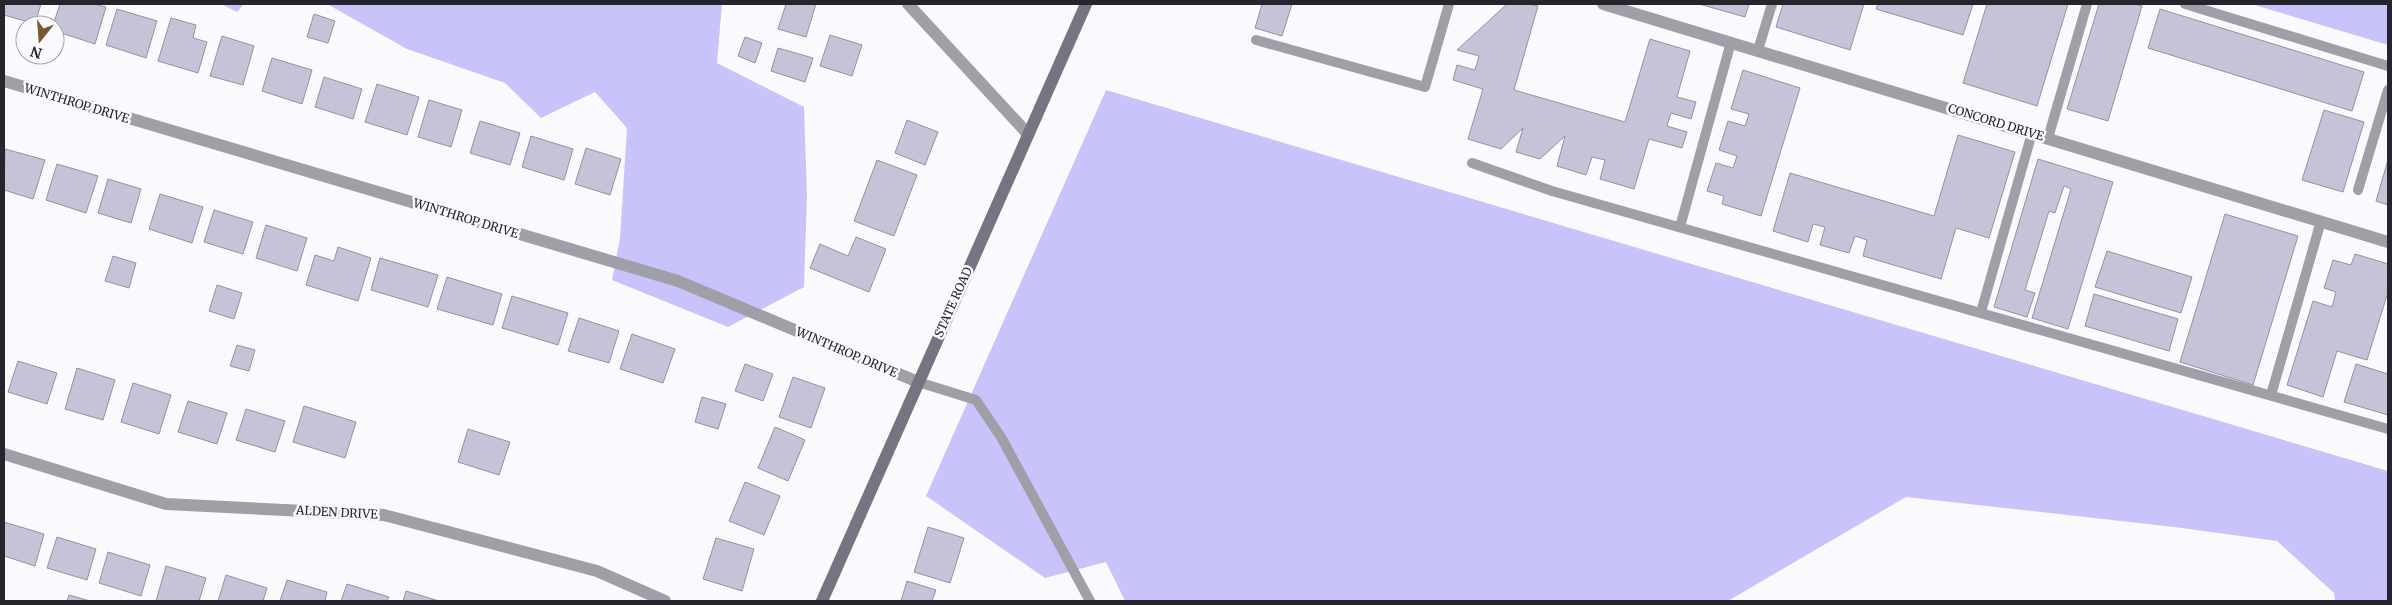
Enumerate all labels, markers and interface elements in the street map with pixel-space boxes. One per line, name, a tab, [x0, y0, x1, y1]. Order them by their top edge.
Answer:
north arrow	[15, 15, 65, 65]
text: N	[28, 42, 44, 63]
street label: WINTHROP DRIVE	[22, 80, 132, 126]
street label: CONCORD DRIVE	[1946, 100, 2046, 144]
street label: WINTHROP DRIVE	[411, 195, 521, 241]
street label: STATE ROAD	[931, 265, 975, 339]
street label: WINTHROP DRIVE	[793, 323, 900, 380]
street label: ALDEN DRIVE	[295, 502, 379, 522]

